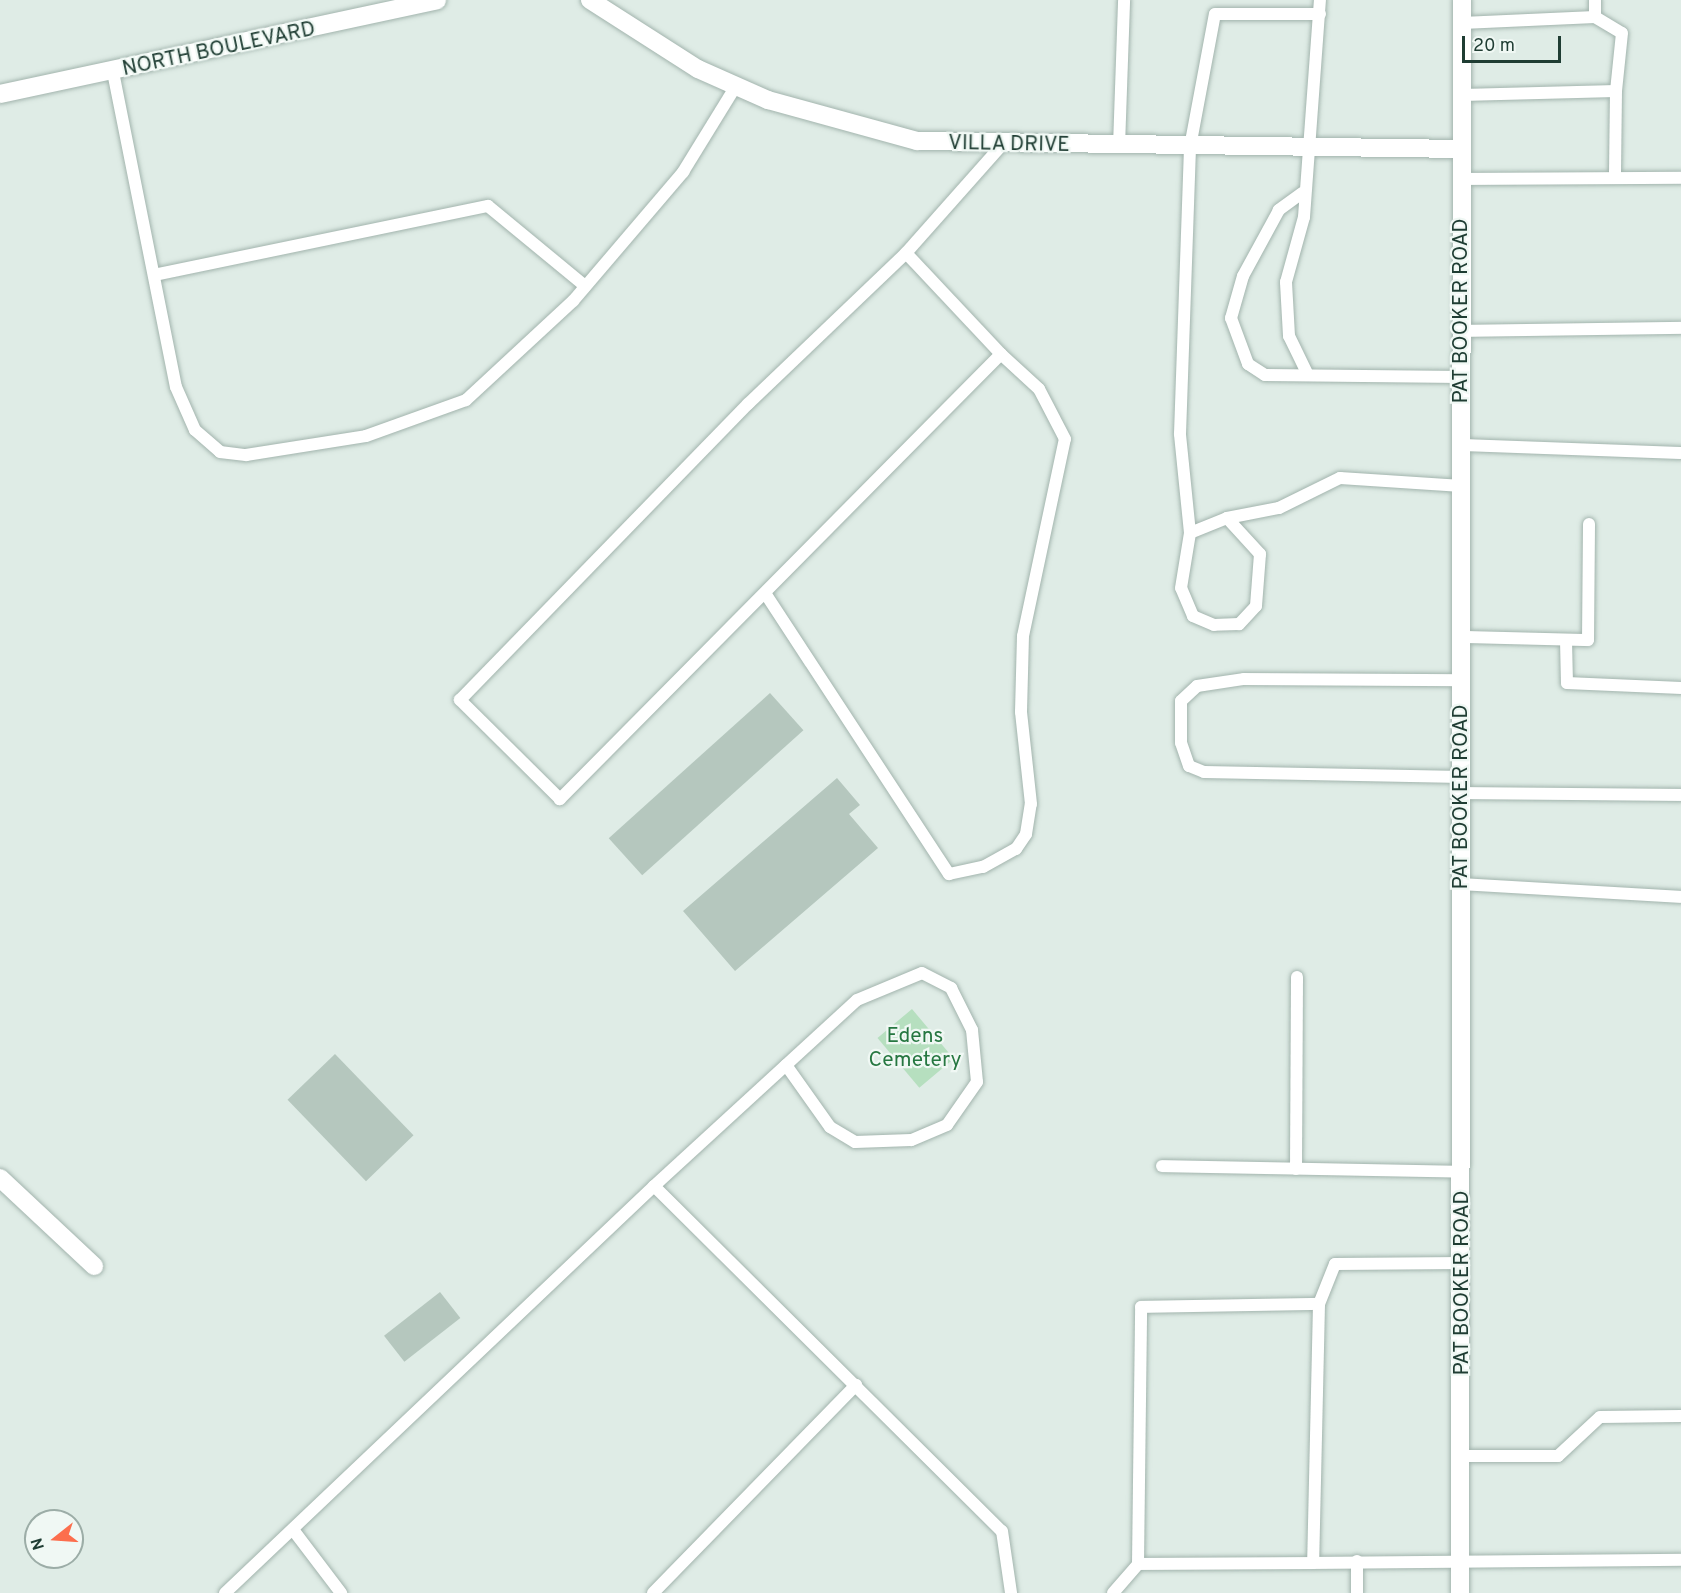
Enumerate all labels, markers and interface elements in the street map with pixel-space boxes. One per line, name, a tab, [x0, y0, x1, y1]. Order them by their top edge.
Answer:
street label: NORTH BOULEVARD	[120, 17, 318, 83]
scale bar	[1465, 24, 1564, 62]
text: 20 m	[1473, 35, 1515, 58]
street label: VILLA DRIVE	[948, 131, 1070, 159]
street label: PAT BOOKER ROAD	[1449, 218, 1475, 404]
street label: PAT BOOKER ROAD	[1449, 704, 1475, 890]
park label: Edens Cemetery	[868, 1024, 962, 1074]
street label: PAT BOOKER ROAD	[1450, 1190, 1476, 1376]
north arrow	[24, 1509, 84, 1569]
text: N	[27, 1535, 50, 1552]

